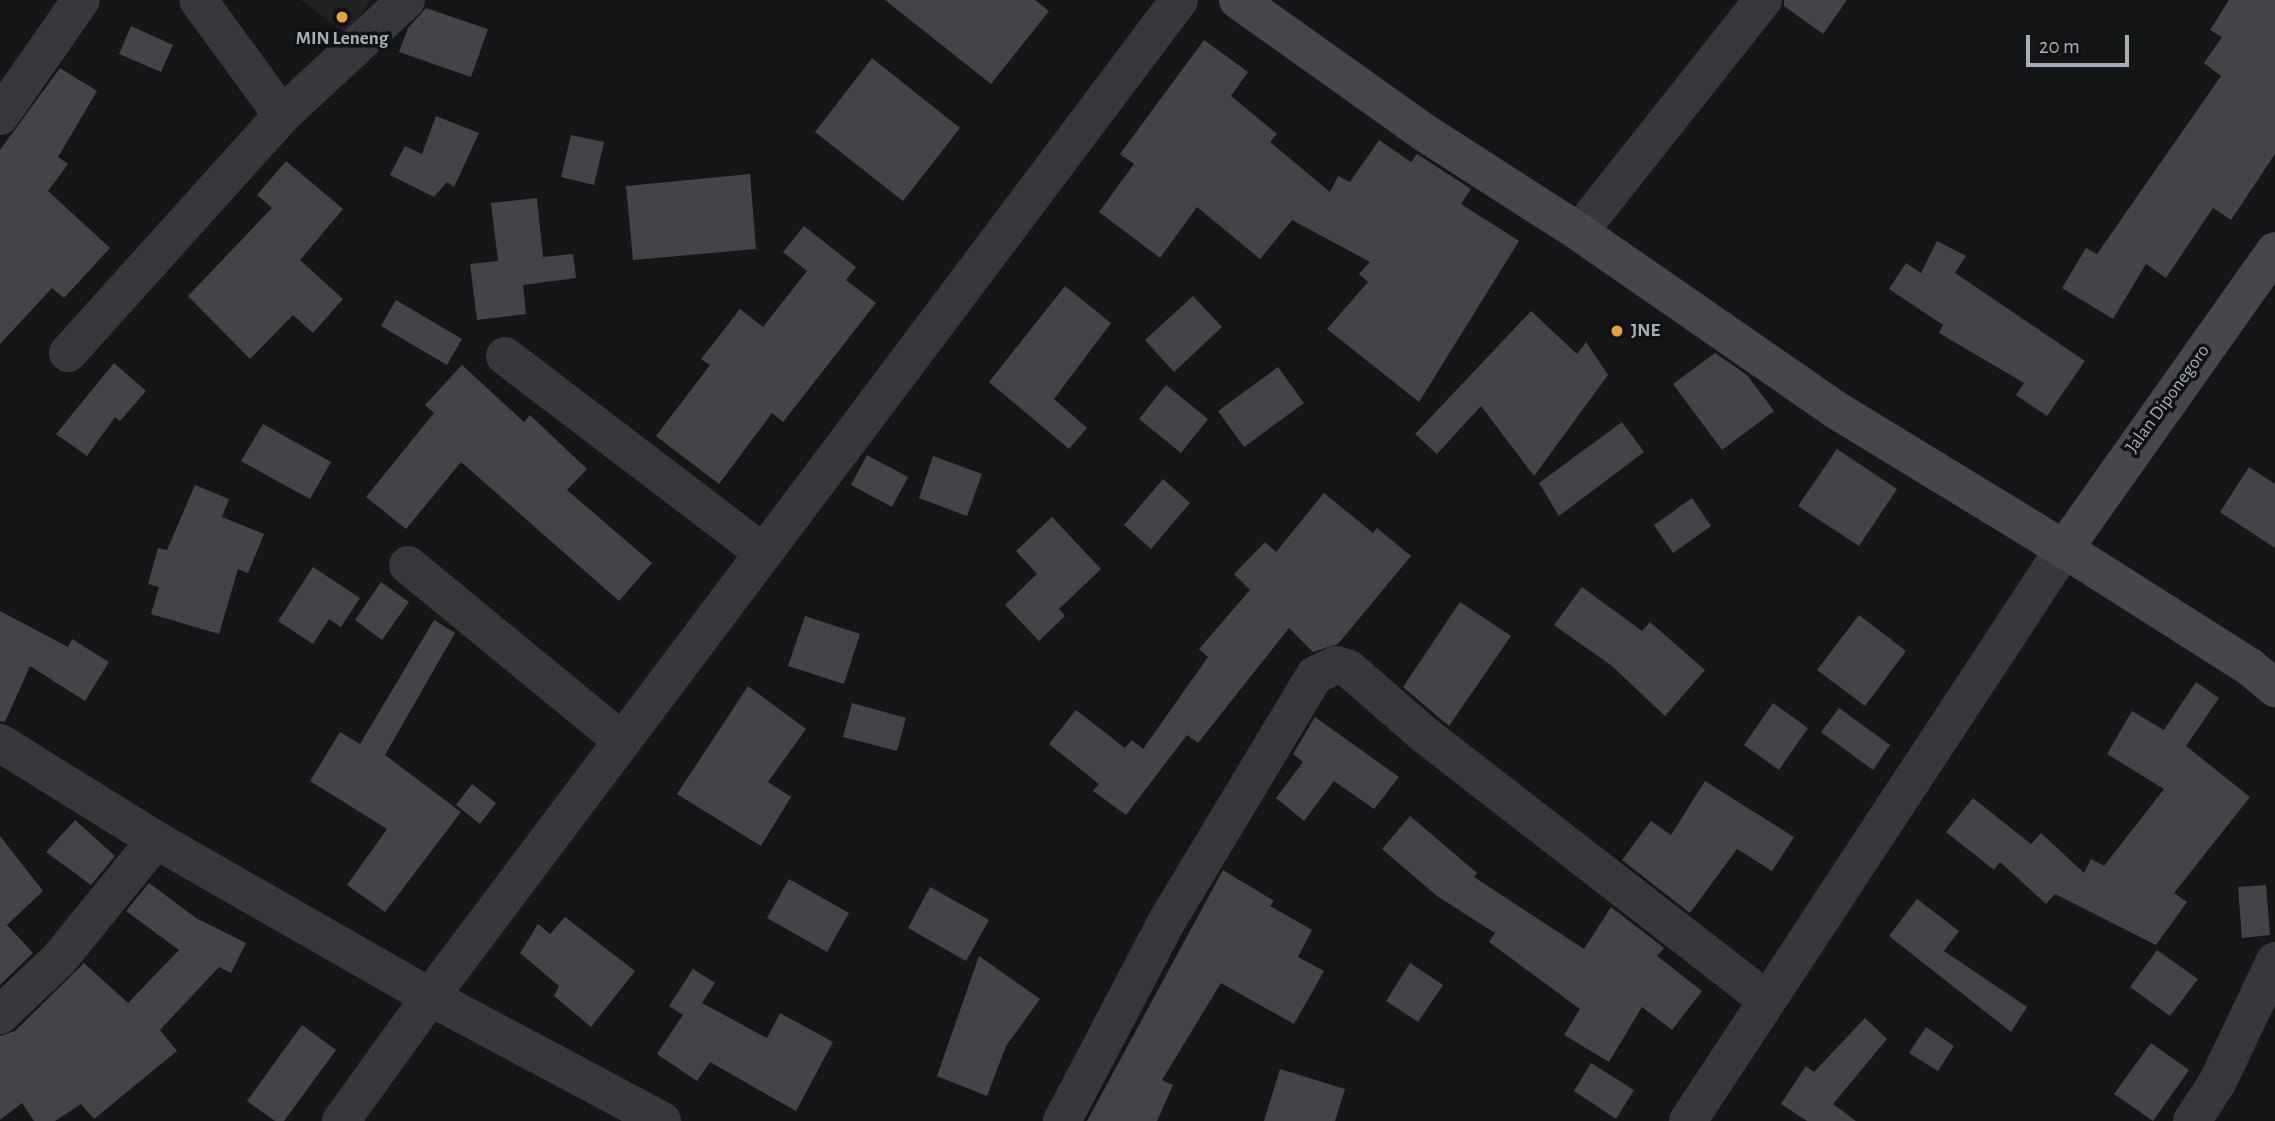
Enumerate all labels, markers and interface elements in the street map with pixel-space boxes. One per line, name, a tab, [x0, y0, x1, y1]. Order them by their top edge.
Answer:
marker: MIN Leneng	[334, 9, 350, 25]
scale bar	[2030, 21, 2133, 65]
place label: MIN Leneng	[296, 28, 388, 50]
text: 20 m	[2039, 36, 2080, 57]
place label: JNE	[1631, 320, 1660, 342]
marker: JNE	[1609, 323, 1625, 339]
street label: Jalan Diponegoro	[2121, 340, 2215, 458]

